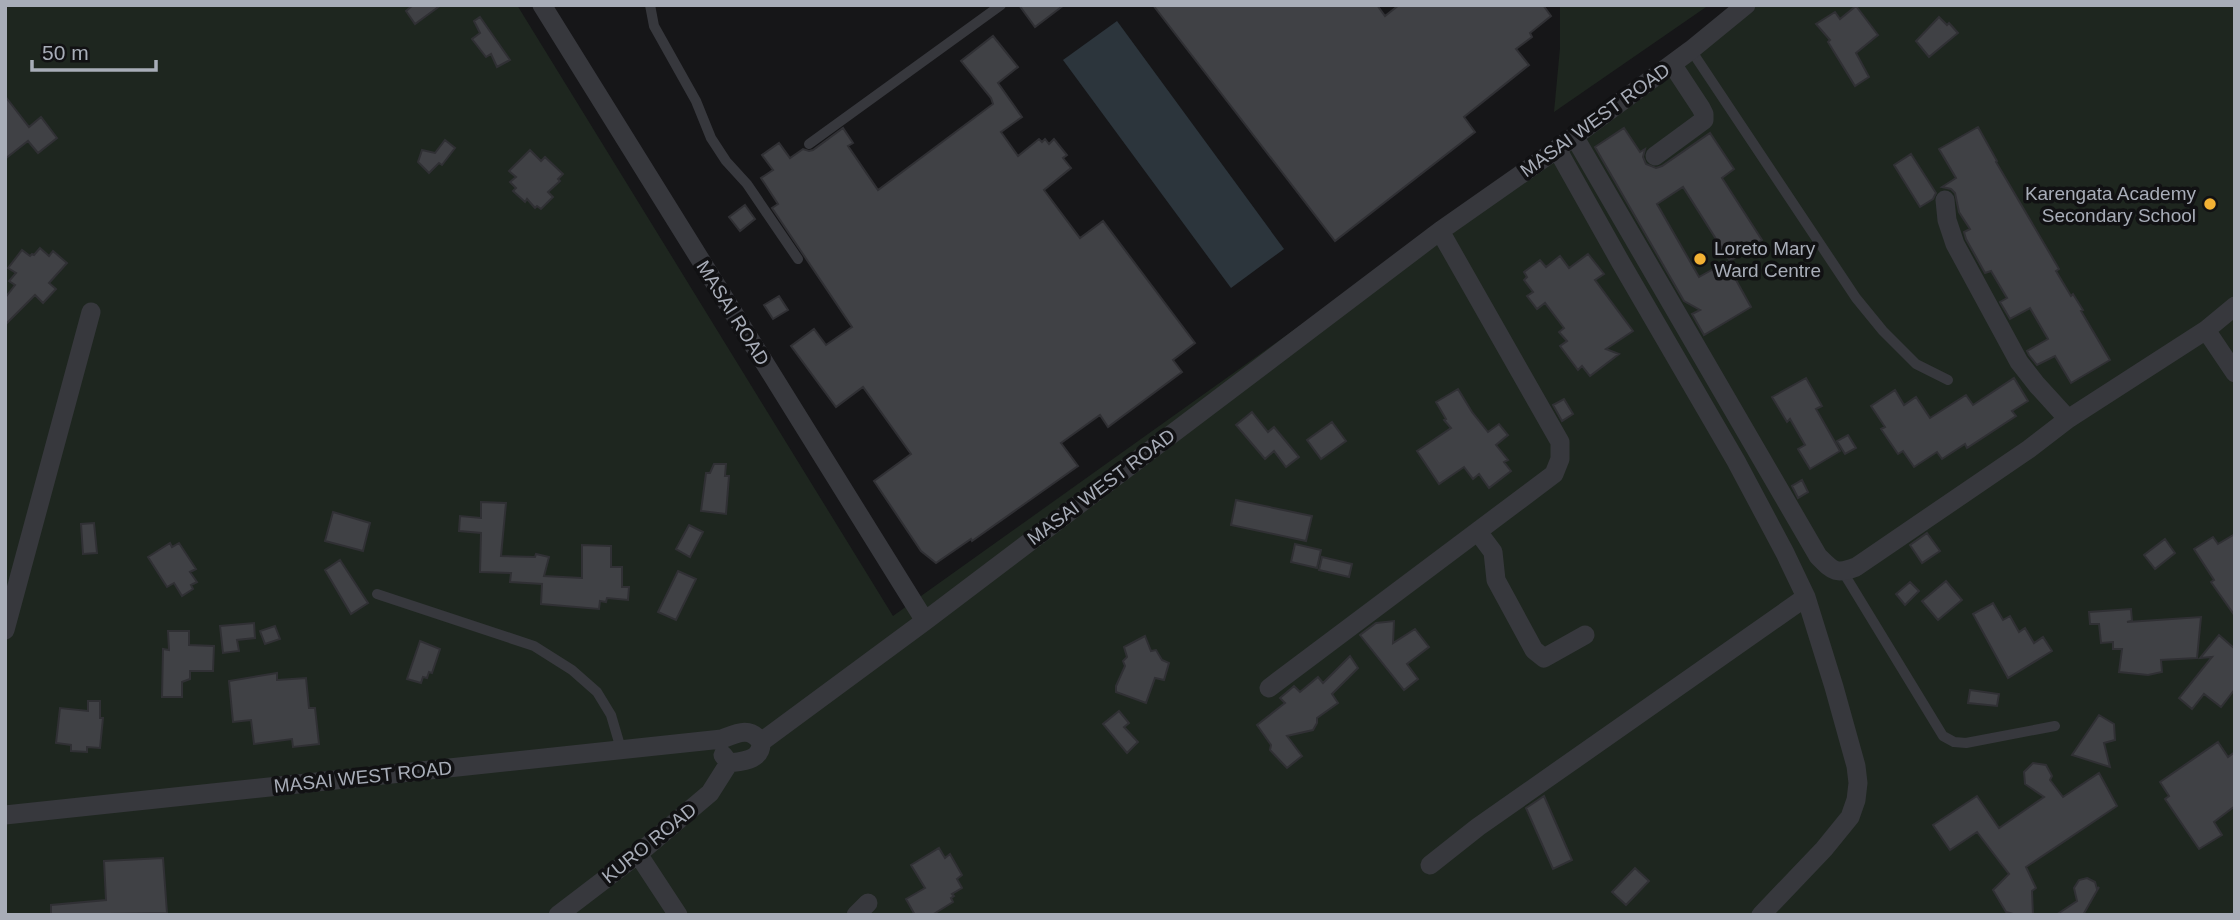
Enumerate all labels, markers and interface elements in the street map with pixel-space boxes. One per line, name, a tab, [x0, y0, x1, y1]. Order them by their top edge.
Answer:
scale bar	[32, 28, 156, 72]
text: 50 m	[42, 41, 89, 64]
street label: MASAI WEST ROAD	[1516, 59, 1674, 181]
place label: Karengata Academy Secondary School	[2025, 183, 2196, 226]
marker: Karengata Academy Secondary School	[2202, 196, 2218, 212]
place label: Loreto Mary Ward Centre	[1714, 238, 1821, 281]
marker: Loreto Mary Ward Centre	[1692, 251, 1708, 267]
street label: MASAI ROAD	[692, 257, 774, 369]
street label: MASAI WEST ROAD	[1023, 425, 1179, 549]
street label: MASAI WEST ROAD	[273, 757, 453, 797]
street label: KURO ROAD	[598, 799, 700, 887]

